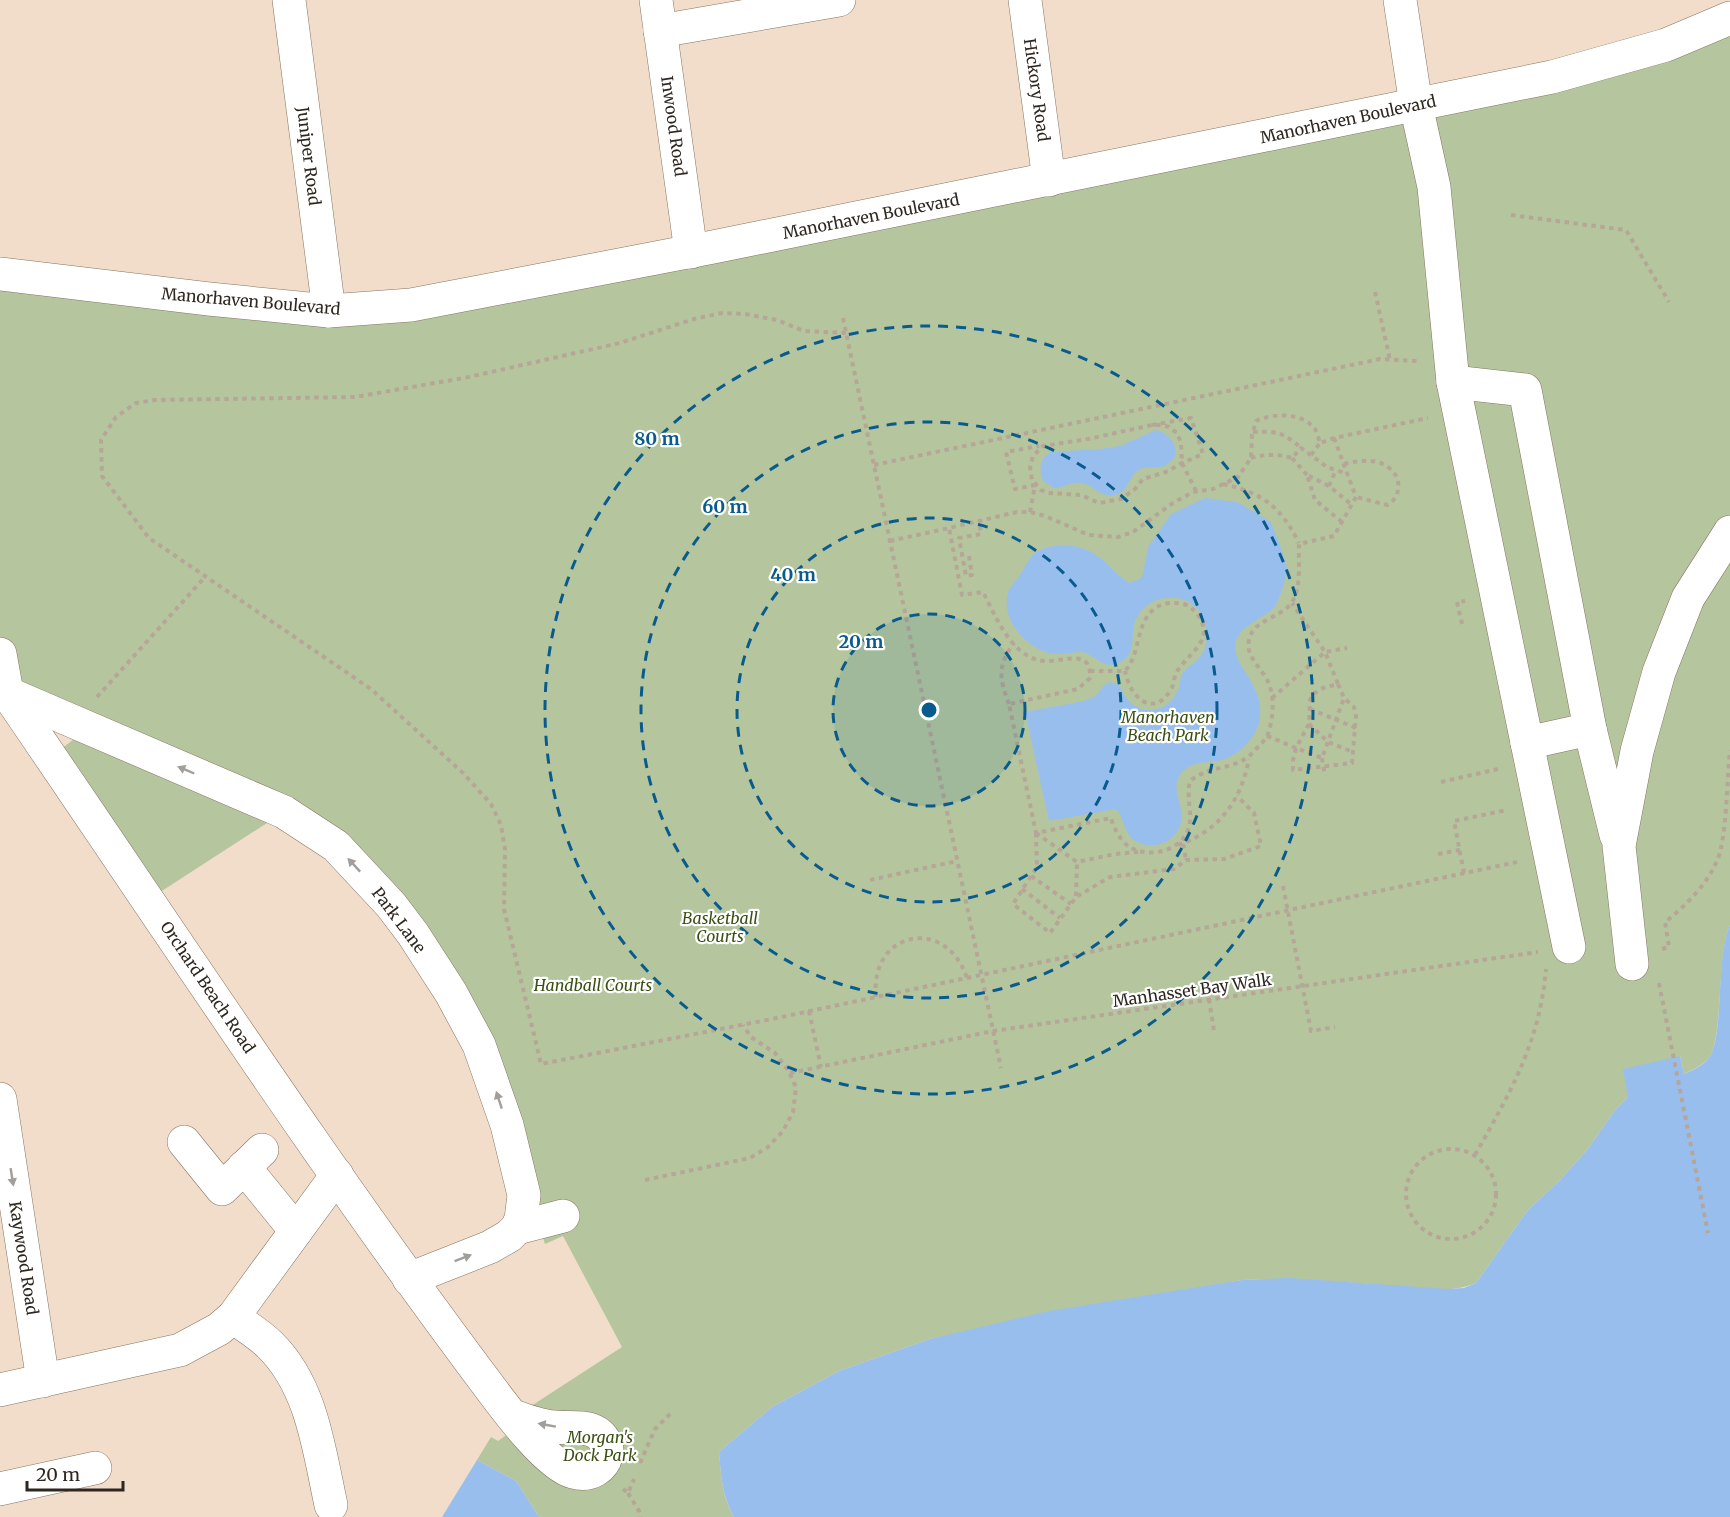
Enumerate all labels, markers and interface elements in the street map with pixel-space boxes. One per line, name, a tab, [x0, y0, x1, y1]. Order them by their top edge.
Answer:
street label: Hickory Road	[1020, 37, 1054, 143]
street label: Inwood Road	[657, 74, 691, 178]
street label: Manorhaven Boulevard	[1258, 90, 1438, 147]
street label: Juniper Road	[293, 105, 325, 207]
street label: Manorhaven Boulevard	[781, 189, 961, 243]
street label: Manorhaven Boulevard	[161, 283, 342, 319]
text: 80 m	[634, 427, 680, 450]
text: 60 m	[702, 495, 748, 518]
text: 40 m	[770, 563, 816, 586]
text: 20 m	[839, 630, 883, 653]
centre of rings	[919, 700, 939, 720]
park label: Manorhaven Beach Park	[1120, 707, 1215, 745]
one-way arrow	[176, 765, 194, 775]
one-way arrow	[347, 857, 361, 872]
street label: Park Lane	[368, 883, 430, 957]
park label: Basketball Courts	[682, 908, 758, 946]
street label: Orchard Beach Road	[156, 917, 260, 1057]
street label: Manhasset Bay Walk	[1111, 969, 1273, 1011]
park label: Handball Courts	[533, 975, 652, 995]
one-way arrow	[494, 1091, 503, 1109]
one-way arrow	[8, 1168, 17, 1187]
street label: Kaywood Road	[5, 1200, 43, 1317]
one-way arrow	[454, 1253, 472, 1262]
one-way arrow	[537, 1420, 556, 1429]
park label: Morgan's Dock Park	[562, 1427, 637, 1465]
scale bar	[27, 1454, 123, 1492]
text: 20 m	[36, 1463, 80, 1486]

